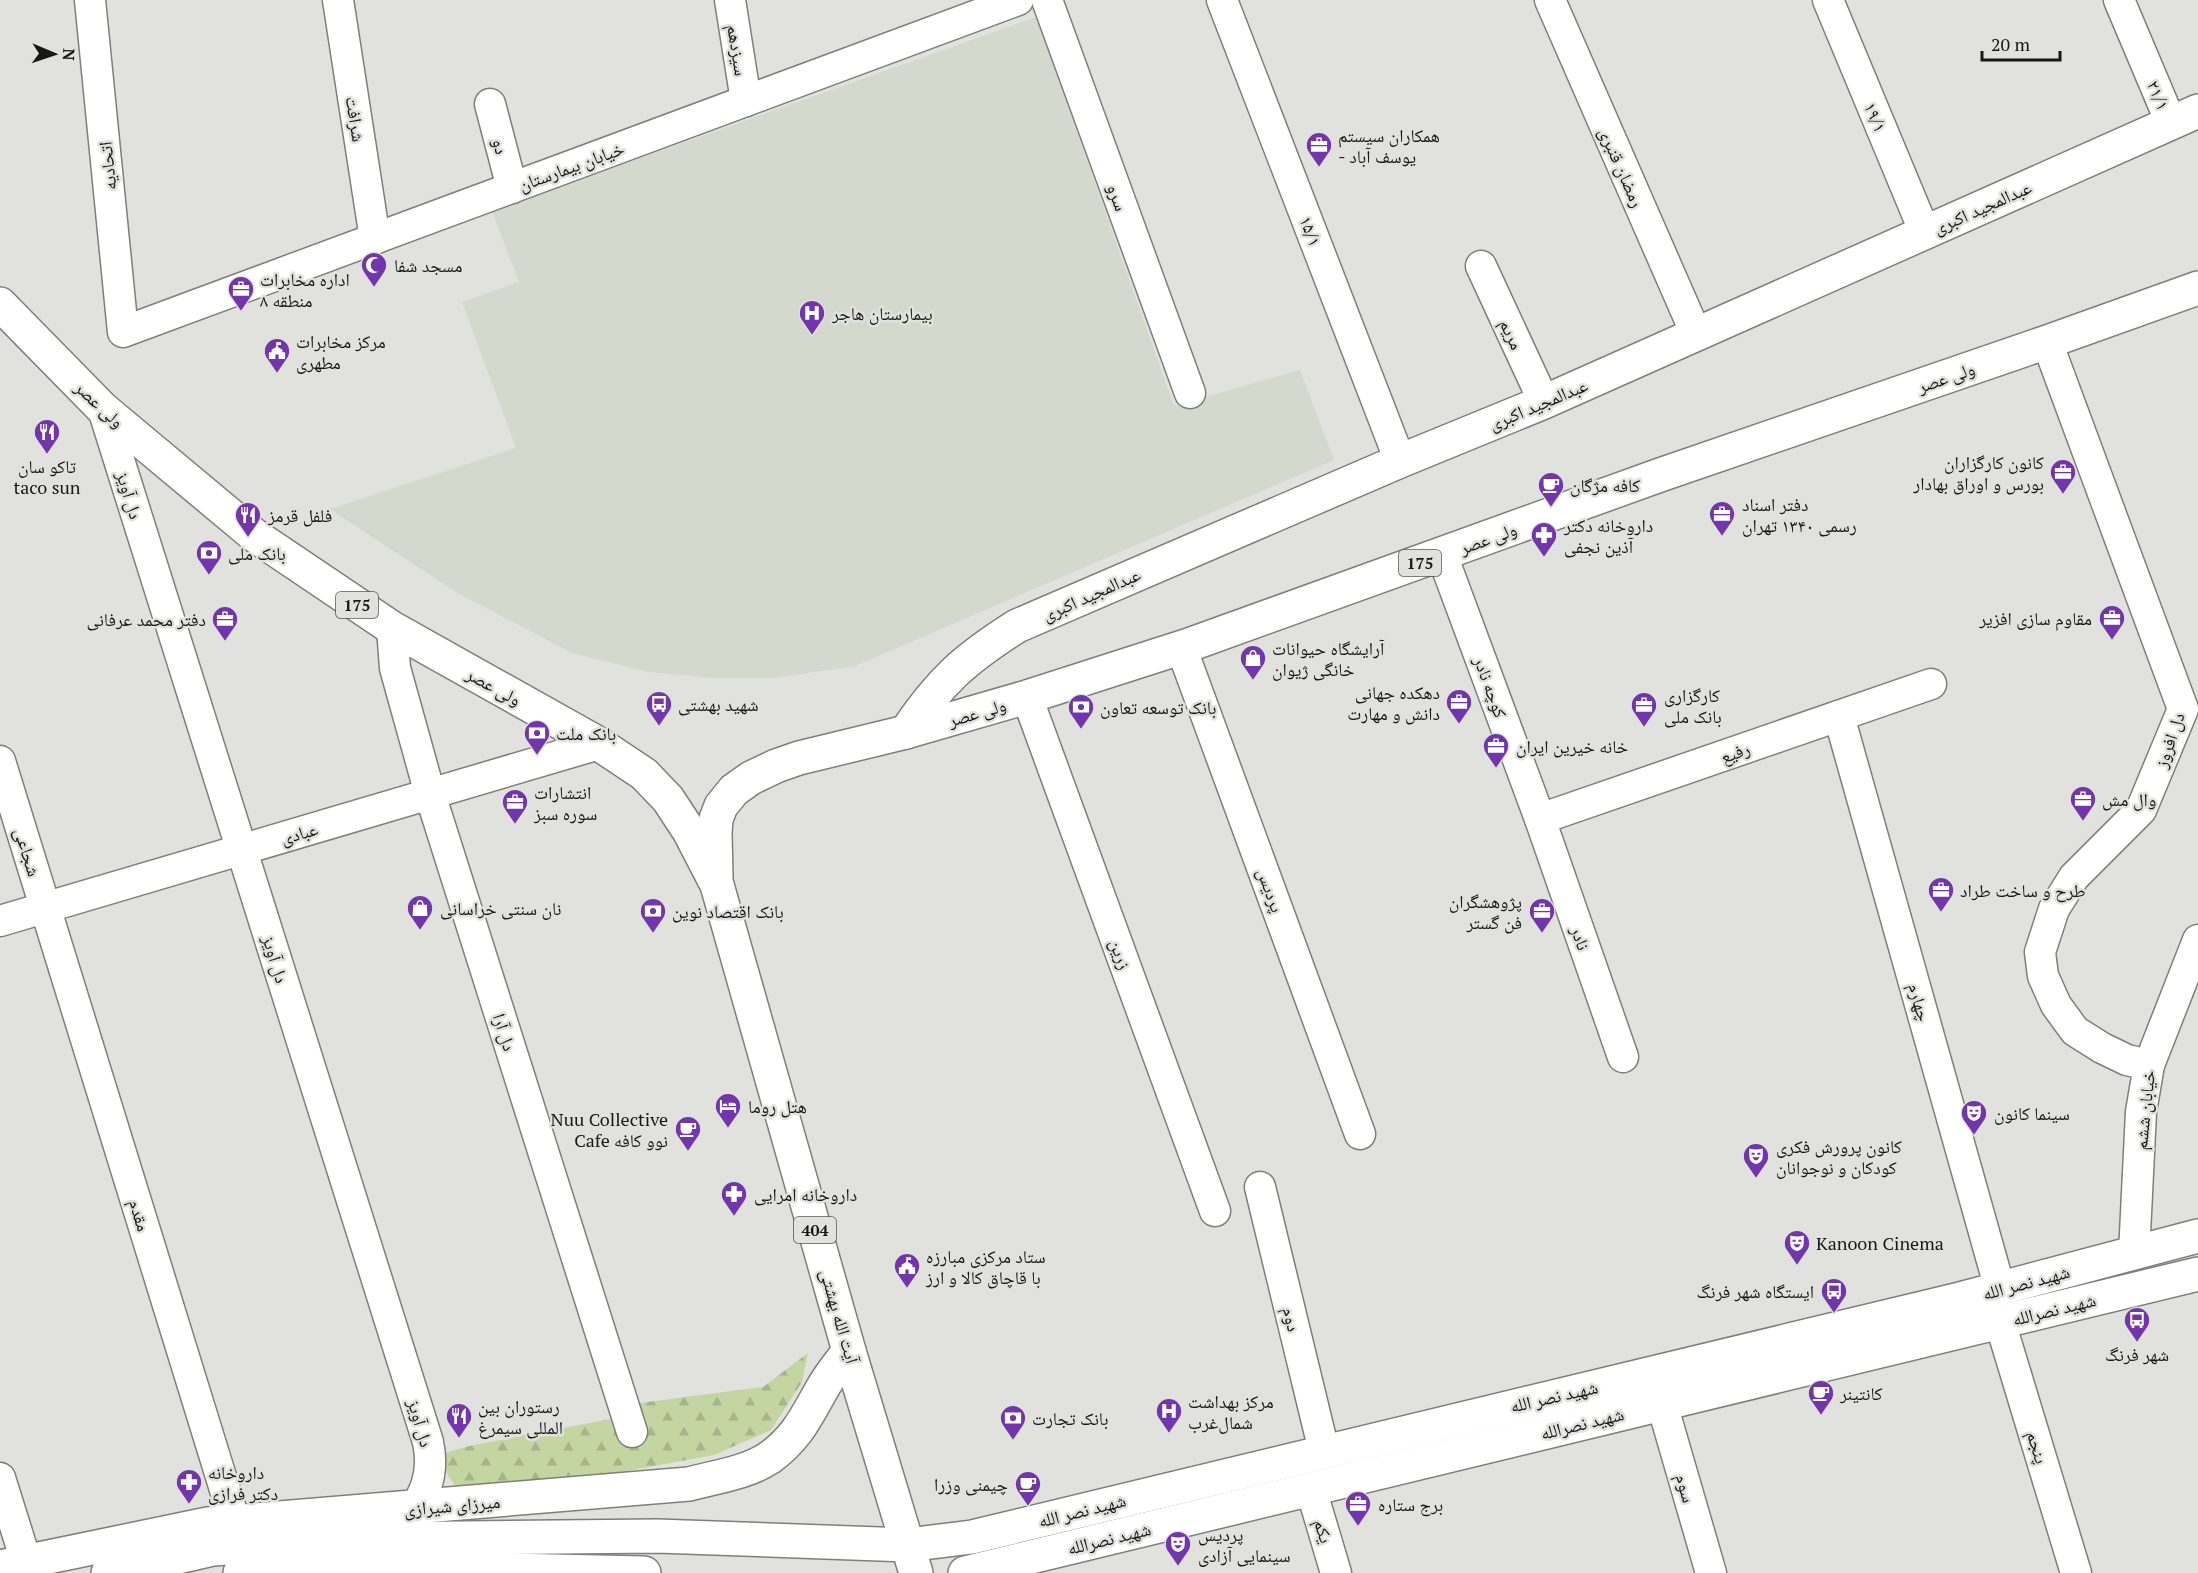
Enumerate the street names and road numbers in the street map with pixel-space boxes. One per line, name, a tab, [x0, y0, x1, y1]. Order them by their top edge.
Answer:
street label: سیزدهم	[721, 23, 754, 78]
street label: ۲۱/۱	[2142, 76, 2176, 114]
street label: شرافت	[341, 95, 371, 143]
street label: ۱۹/۱	[1859, 98, 1893, 136]
street label: رمضان قنبری	[1594, 123, 1650, 211]
street label: دو	[487, 135, 515, 157]
street label: خیابان بیمارستان	[515, 136, 627, 196]
street label: اتحادیه	[93, 140, 121, 192]
street label: عبدالمجید اکبری	[1929, 175, 2035, 239]
street label: سرو	[1102, 180, 1134, 214]
street label: ۱۵/۱	[1294, 212, 1328, 250]
street label: مریم	[1494, 315, 1529, 354]
street label: ولی عصر	[1913, 356, 1978, 398]
street label: عبدالمجید اکبری	[1485, 372, 1591, 436]
street label: ولی عصر	[69, 374, 130, 433]
street label: دل آویز	[111, 467, 149, 522]
street label: ولی عصر	[1455, 517, 1520, 560]
road number: 175	[1399, 550, 1441, 576]
street label: عبدالمجید اکبری	[1038, 562, 1144, 626]
road number: 175	[336, 592, 378, 618]
street label: کوچه نادر	[1468, 652, 1513, 722]
street label: ولی عصر	[461, 661, 526, 711]
street label: ولی عصر	[944, 692, 1009, 732]
street label: دل افروز	[2148, 709, 2190, 772]
street label: رفیع	[1717, 736, 1753, 769]
street label: عبادی	[278, 816, 320, 850]
street label: شجاعی	[9, 825, 47, 879]
street label: پردیس	[1252, 865, 1290, 915]
street label: نادر	[1565, 922, 1596, 953]
street label: دل آویز	[257, 931, 295, 986]
street label: زرین	[1104, 936, 1138, 973]
street label: چهارم	[1902, 980, 1937, 1024]
street label: دل آرا	[488, 1010, 522, 1054]
street label: خیابان ششم	[2128, 1069, 2161, 1151]
street label: مقدم	[123, 1196, 156, 1234]
road number: 404	[794, 1217, 836, 1243]
street label: شهید نصر الله	[1980, 1259, 2072, 1305]
street label: آیت الله بهشتی	[815, 1266, 865, 1366]
street label: شهید نصرالله	[2010, 1287, 2098, 1331]
street label: دوم	[1276, 1304, 1307, 1334]
street label: شهید نصر الله	[1508, 1374, 1600, 1418]
street label: دل آویز	[402, 1395, 439, 1450]
street label: شهید نصرالله	[1538, 1401, 1626, 1445]
street label: پنجم	[2021, 1428, 2054, 1467]
street label: سوم	[1669, 1471, 1702, 1506]
street label: شهید نصر الله	[1036, 1488, 1128, 1532]
street label: میرزای شیرازی	[403, 1489, 501, 1521]
street label: شهید نصرالله	[1065, 1516, 1153, 1560]
street label: یکم	[1308, 1516, 1339, 1546]

